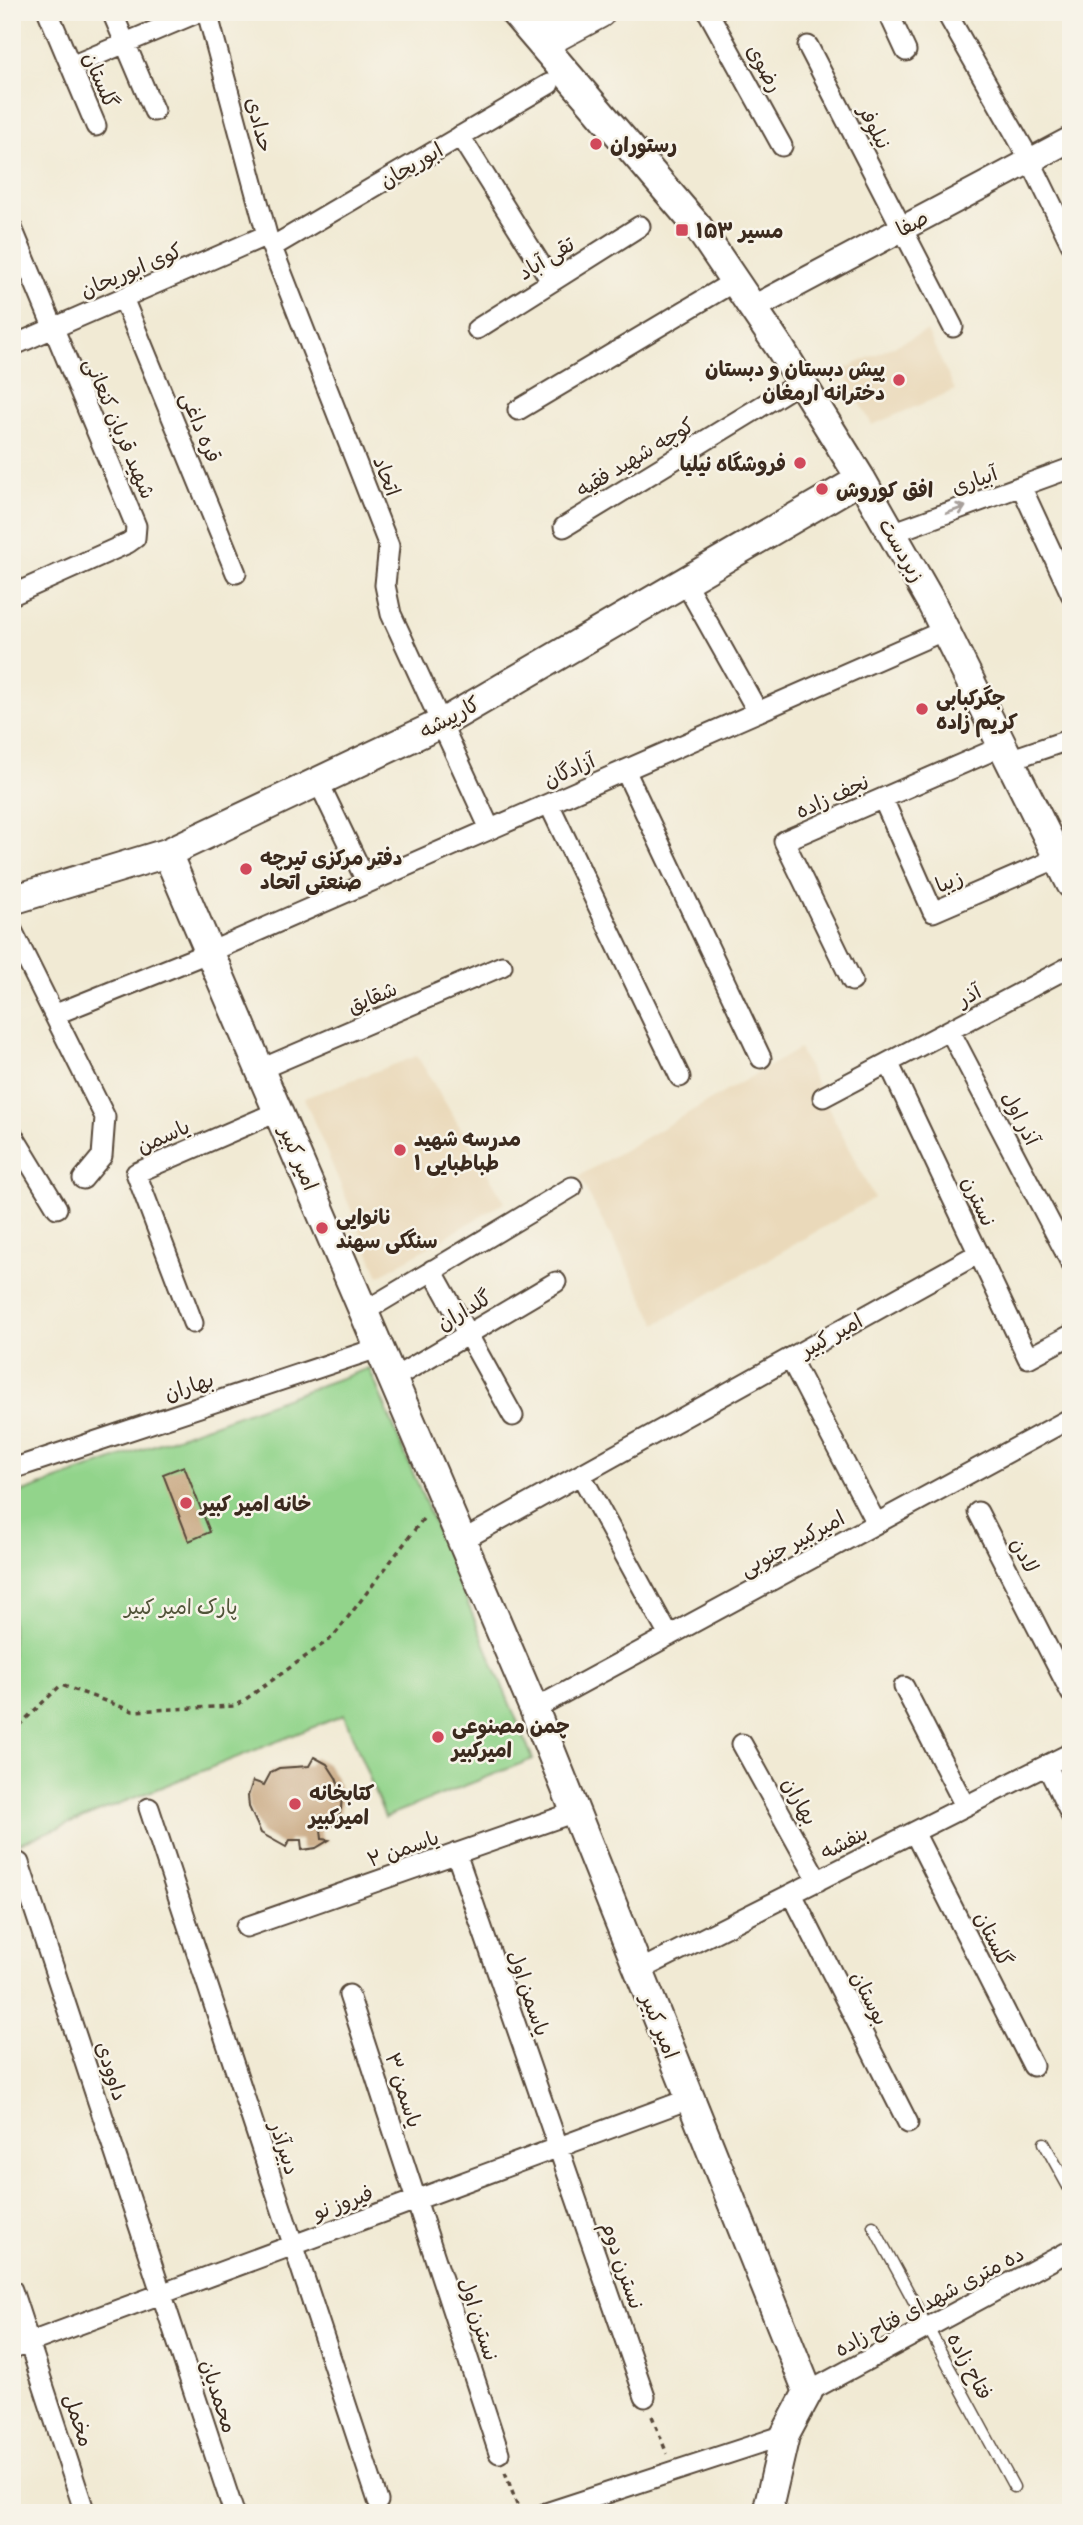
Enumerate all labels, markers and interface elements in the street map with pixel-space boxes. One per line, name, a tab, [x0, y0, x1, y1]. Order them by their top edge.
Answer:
street label: رضوی	[740, 39, 790, 97]
street label: گلستان	[76, 47, 126, 113]
street label: حدادی	[239, 94, 281, 154]
street label: نیلوفر	[851, 98, 898, 154]
place label: رستوران	[610, 130, 677, 159]
street label: ابوریحان	[374, 135, 448, 195]
marker: رستوران	[588, 136, 604, 152]
street label: صفا	[891, 203, 933, 243]
place label: مسیر ۱۵۳	[696, 216, 784, 245]
marker: مسیر ۱۵۳	[674, 222, 690, 238]
street label: تقی آباد	[512, 229, 581, 287]
street label: کوی ابوریحان	[76, 236, 186, 304]
street label: شهید قربان کنعانی	[77, 353, 163, 503]
place label: پیش دبستان و دبستان دخترانه ارمغان	[705, 354, 885, 407]
marker: پیش دبستان و دبستان دخترانه ارمغان	[891, 372, 907, 388]
street label: قره داغی	[174, 387, 228, 467]
street label: کوچه شهید فقیه	[570, 410, 700, 504]
place label: فروشگاه نیلیا	[680, 449, 786, 478]
street label: اتحاد	[366, 452, 408, 500]
marker: فروشگاه نیلیا	[792, 455, 808, 471]
street label: آبیاری	[947, 458, 1002, 502]
place label: افق کوروش	[836, 475, 933, 504]
marker: افق کوروش	[814, 481, 830, 497]
one-way arrow	[945, 503, 967, 515]
street label: زبردست	[872, 513, 932, 587]
place label: جگرکبابی کریم زاده	[936, 683, 1019, 738]
street label: کارپیشه	[413, 689, 485, 745]
marker: جگرکبابی کریم زاده	[914, 701, 930, 717]
street label: آزادگان	[539, 746, 600, 794]
street label: نجف زاده	[791, 767, 873, 825]
place label: دفتر مرکزی تیرچه صنعتی اتحاد	[260, 843, 402, 896]
marker: دفتر مرکزی تیرچه صنعتی اتحاد	[238, 861, 254, 877]
street label: زیبا	[931, 862, 967, 900]
street label: شقایق	[343, 974, 401, 1020]
street label: آذر	[950, 976, 987, 1014]
street label: آذر اول	[995, 1086, 1047, 1151]
street label: یاسمن	[132, 1112, 194, 1160]
street label: امیر کبیر	[272, 1119, 326, 1195]
place label: مدرسه شهید طباطبایی ۱	[414, 1124, 521, 1177]
marker: مدرسه شهید طباطبایی ۱	[392, 1142, 408, 1158]
street label: نسترن	[955, 1171, 1003, 1231]
place label: نانوایی سنگکی سهند	[336, 1202, 438, 1255]
marker: نانوایی سنگکی سهند	[314, 1220, 330, 1236]
street label: گلداران	[431, 1283, 497, 1337]
street label: امیر کبیر	[793, 1306, 868, 1365]
street label: بهاران	[160, 1364, 218, 1408]
place label: خانه امیر کبیر	[198, 1489, 311, 1518]
marker: خانه امیر کبیر	[178, 1495, 194, 1511]
street label: امیرکبیر جنوبی	[734, 1503, 850, 1583]
street label: لادن	[1004, 1532, 1046, 1578]
park label: پارک امیر کبیر	[122, 1592, 238, 1621]
place label: چمن مصنوعی امیرکبیر	[450, 1711, 570, 1764]
marker: چمن مصنوعی امیرکبیر	[430, 1729, 446, 1745]
street label: بهاران	[775, 1772, 825, 1830]
place label: کتابخانه امیرکبیر	[307, 1778, 375, 1831]
marker: کتابخانه امیرکبیر	[287, 1796, 303, 1812]
street label: بنفشه	[815, 1818, 873, 1866]
street label: یاسمن ۲	[363, 1822, 443, 1874]
street label: گلستان	[968, 1906, 1020, 1972]
street label: یاسمن اول	[501, 1946, 557, 2040]
street label: بوستان	[844, 1966, 896, 2030]
street label: امیر کبیر	[633, 1987, 686, 2063]
street label: داوودی	[89, 2038, 135, 2104]
street label: یاسمن ۳	[378, 2049, 430, 2131]
street label: دبیرآذر	[262, 2116, 307, 2178]
street label: فیروز نو	[307, 2178, 377, 2227]
street label: نسترن دوم	[593, 2217, 652, 2313]
street label: ده متری شهدای فتاح زاده	[829, 2239, 1029, 2363]
street label: نسترن اول	[452, 2274, 506, 2364]
street label: فتاح زاده	[940, 2327, 1000, 2405]
street label: محمدیان	[193, 2355, 245, 2437]
street label: مخمل	[57, 2390, 101, 2450]

